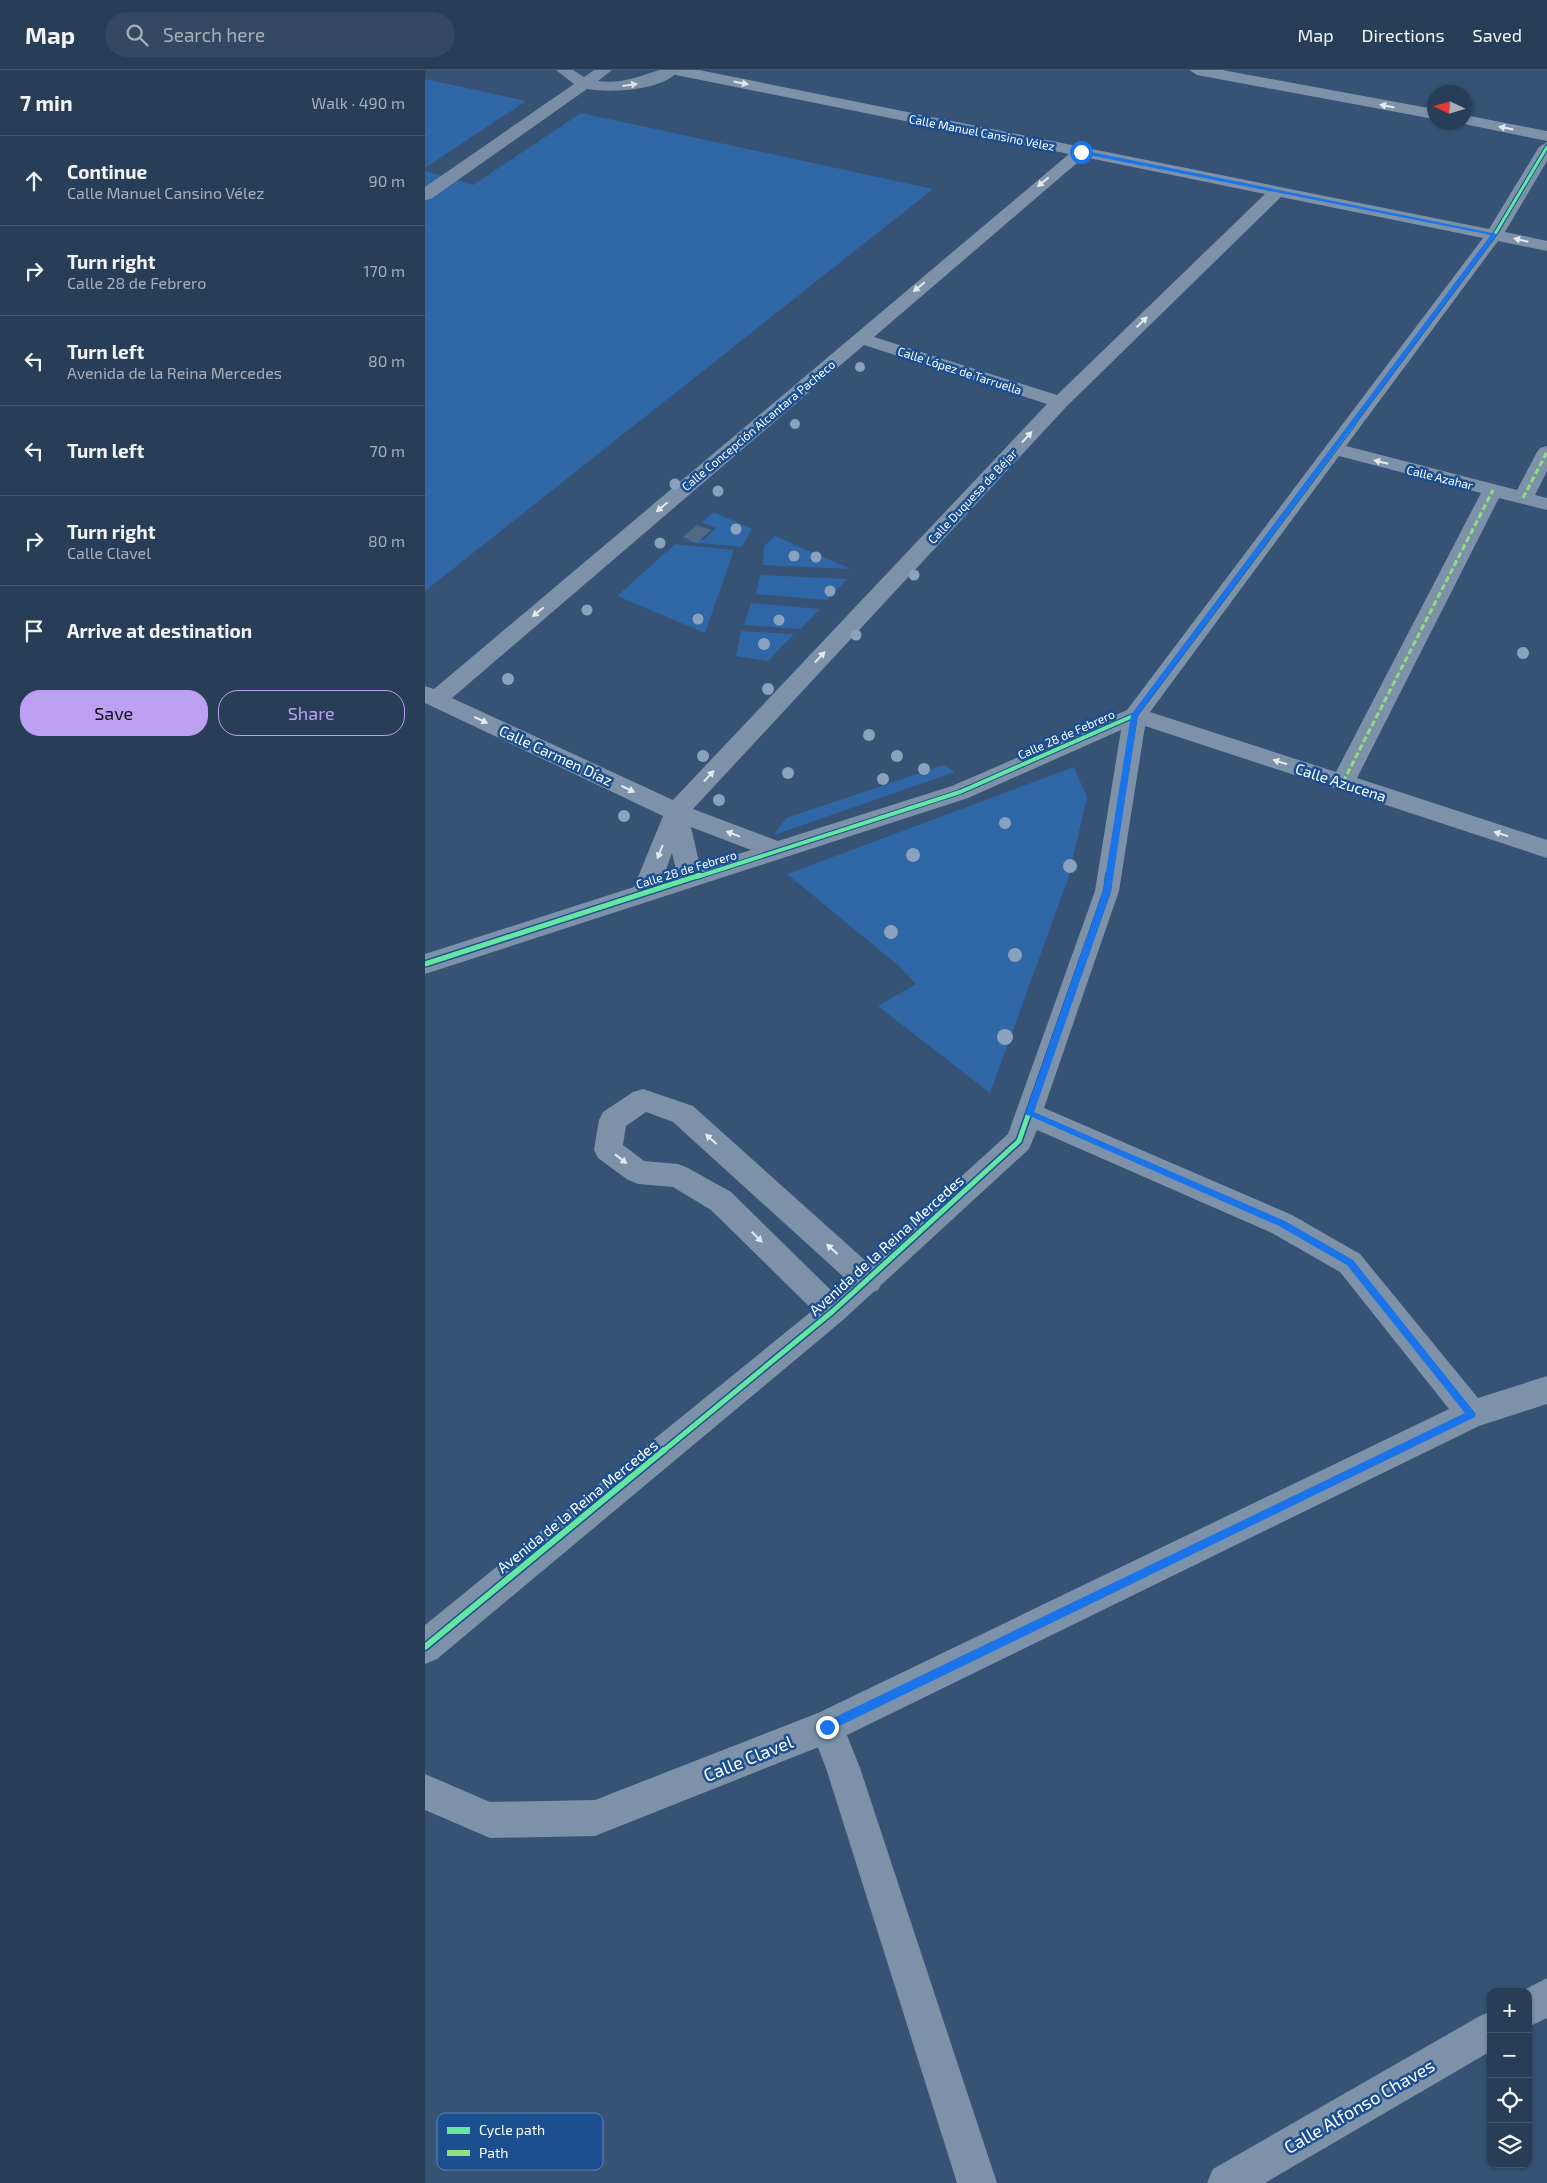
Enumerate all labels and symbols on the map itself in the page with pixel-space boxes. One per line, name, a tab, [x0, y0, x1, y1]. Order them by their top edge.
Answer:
one-way arrow	[733, 79, 748, 87]
one-way arrow	[622, 80, 638, 88]
north arrow	[1427, 85, 1472, 130]
one-way arrow	[1378, 101, 1394, 109]
street label: Calle Manuel Cansino Vélez	[908, 111, 1056, 153]
one-way arrow	[1497, 123, 1513, 131]
route start	[1070, 141, 1093, 164]
one-way arrow	[1036, 177, 1049, 188]
one-way arrow	[1513, 236, 1528, 244]
one-way arrow	[913, 282, 926, 293]
one-way arrow	[1136, 316, 1148, 328]
street label: Calle López de Tarruella	[896, 343, 1024, 397]
street label: Calle Concepción Alcantara Pacheco	[679, 357, 838, 493]
one-way arrow	[1021, 431, 1033, 443]
street label: Calle Duquesa de Béjar	[925, 446, 1020, 547]
one-way arrow	[1374, 457, 1389, 465]
street label: Calle Azahar	[1405, 462, 1475, 492]
one-way arrow	[656, 501, 669, 512]
one-way arrow	[533, 606, 545, 618]
one-way arrow	[814, 652, 826, 664]
street label: Calle 28 de Febrero	[1015, 706, 1117, 762]
one-way arrow	[474, 716, 488, 724]
street label: Calle Carmen Díaz	[497, 721, 615, 789]
one-way arrow	[1272, 757, 1287, 765]
street label: Calle Azucena	[1293, 759, 1389, 805]
one-way arrow	[703, 770, 715, 782]
one-way arrow	[621, 785, 635, 793]
one-way arrow	[726, 829, 740, 837]
one-way arrow	[1493, 829, 1508, 837]
one-way arrow	[656, 845, 664, 860]
street label: Calle 28 de Febrero	[634, 847, 738, 891]
one-way arrow	[705, 1134, 718, 1145]
one-way arrow	[614, 1154, 627, 1165]
street label: Avenida de la Reina Mercedes	[805, 1171, 967, 1319]
one-way arrow	[751, 1231, 763, 1243]
one-way arrow	[825, 1243, 838, 1254]
street label: Avenida de la Reina Mercedes	[493, 1436, 661, 1576]
route end	[816, 1716, 839, 1739]
street label: Calle Clavel	[700, 1730, 797, 1786]
street label: Calle Alfonso Chaves	[1280, 2054, 1438, 2158]
legend	[437, 2113, 603, 2170]
text: Cycle path	[479, 2121, 545, 2138]
text: Path	[479, 2144, 508, 2161]

